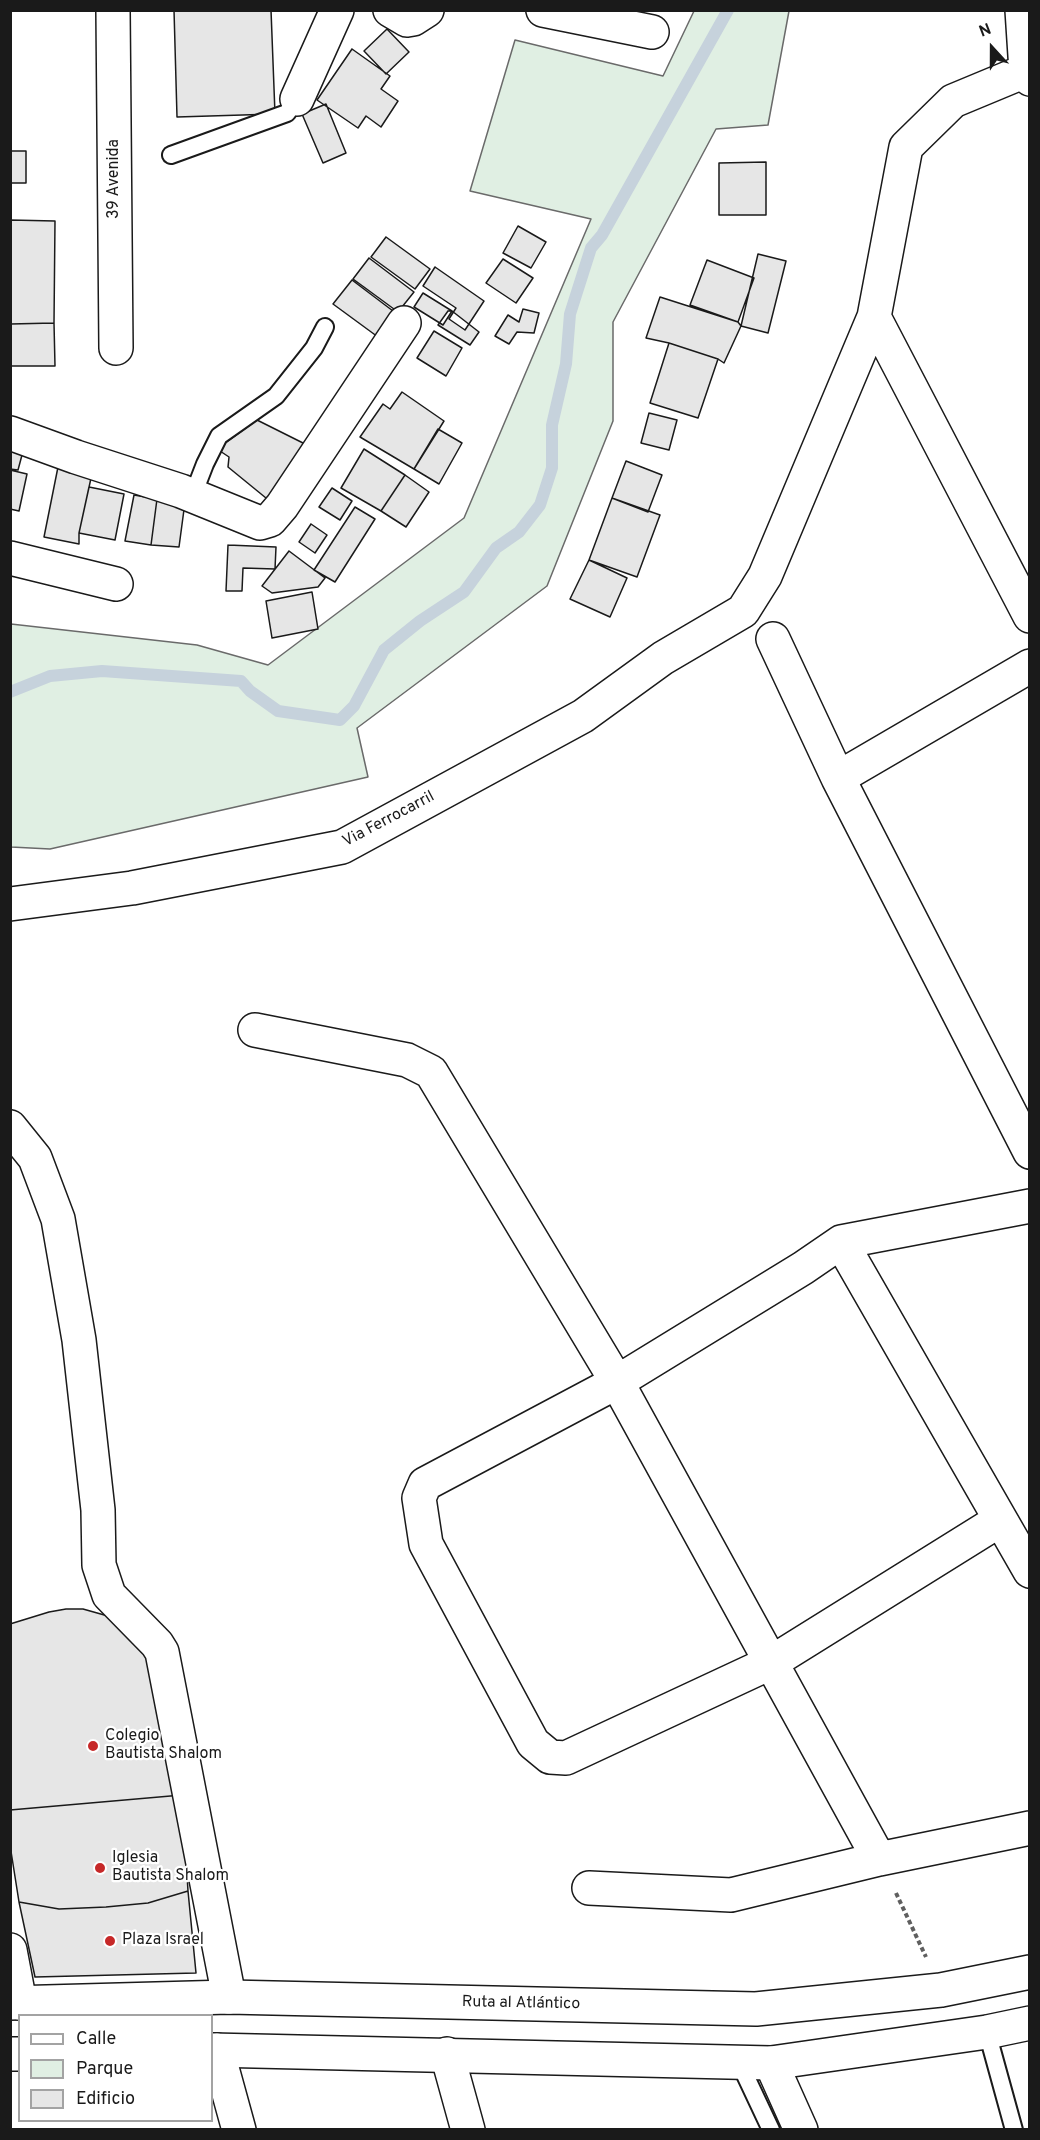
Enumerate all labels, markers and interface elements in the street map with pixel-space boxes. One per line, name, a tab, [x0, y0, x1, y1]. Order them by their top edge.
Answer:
north arrow	[962, 18, 1022, 78]
text: N	[977, 20, 995, 43]
street label: 39 Avenida	[105, 139, 125, 219]
street label: Via Ferrocarril	[340, 788, 438, 852]
place label: Colegio Bautista Shalom	[105, 1727, 222, 1765]
marker: Colegio Bautista Shalom	[86, 1739, 100, 1753]
place label: Iglesia Bautista Shalom	[112, 1849, 229, 1887]
marker: Iglesia Bautista Shalom	[93, 1861, 107, 1875]
place label: Plaza Israel	[122, 1931, 204, 1951]
marker: Plaza Israel	[103, 1934, 117, 1948]
street label: Ruta al Atlántico	[462, 1993, 580, 2015]
legend	[18, 2014, 213, 2122]
text: Calle	[76, 2028, 116, 2051]
text: Parque	[76, 2058, 133, 2081]
text: Edificio	[76, 2088, 135, 2111]

